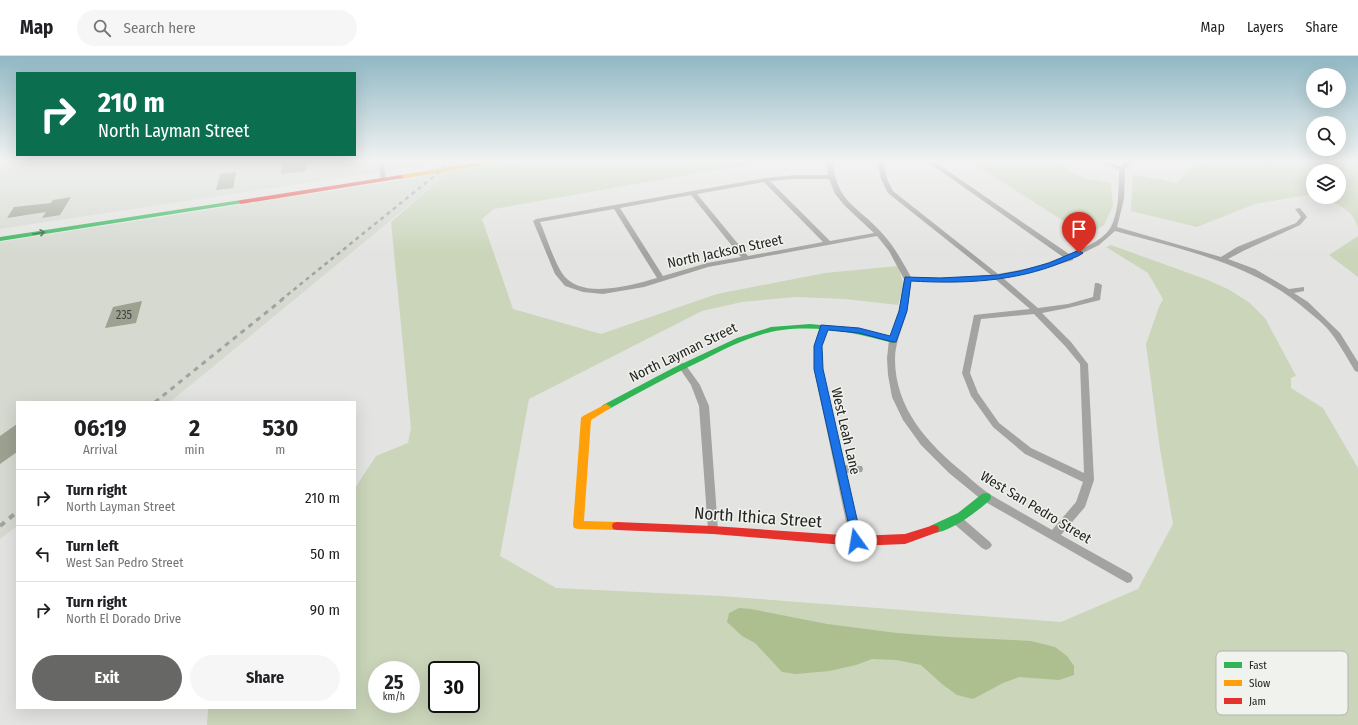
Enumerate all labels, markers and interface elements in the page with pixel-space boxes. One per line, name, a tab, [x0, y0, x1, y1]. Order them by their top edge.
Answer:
search box	[77, 10, 357, 46]
text: Map	[20, 16, 53, 39]
icon: search	[91, 17, 113, 39]
text: Search here	[123, 19, 196, 37]
text: Map	[1201, 19, 1225, 36]
text: Layers	[1247, 19, 1283, 36]
text: Share	[1305, 19, 1338, 36]
map controls	[1306, 68, 1346, 204]
button: sound	[1306, 68, 1346, 108]
text: 210 m	[98, 86, 165, 119]
icon: right	[32, 88, 84, 140]
button: search	[1306, 116, 1346, 156]
text: North Layman Street	[98, 120, 249, 142]
button: layers	[1306, 164, 1346, 204]
pin	[1062, 212, 1096, 253]
icon: arrive	[1068, 218, 1090, 240]
one-way arrow	[32, 229, 45, 237]
street label: North Jackson Street	[666, 231, 785, 272]
house number: 235	[116, 308, 133, 322]
street label: North Layman Street	[627, 319, 740, 386]
street label: West Leah Lane	[827, 386, 864, 476]
text: 06:19	[74, 414, 127, 442]
text: 2	[189, 414, 200, 442]
text: 530	[262, 414, 298, 442]
text: Arrival	[83, 442, 117, 457]
text: min	[184, 442, 205, 457]
text: m	[275, 442, 285, 457]
street label: West San Pedro Street	[977, 468, 1095, 547]
text: Turn right	[66, 481, 127, 499]
icon: right	[32, 487, 54, 509]
text: 210 m	[305, 489, 340, 507]
text: North Layman Street	[66, 499, 175, 514]
street label: North Ithica Street	[693, 503, 823, 532]
position arrow	[835, 520, 877, 562]
text: Turn left	[66, 537, 119, 555]
icon: left	[32, 543, 54, 565]
text: 50 m	[310, 545, 340, 563]
text: West San Pedro Street	[66, 555, 183, 570]
text: Turn right	[66, 593, 127, 611]
icon: right	[32, 599, 54, 621]
text: 90 m	[310, 601, 340, 619]
text: North El Dorado Drive	[66, 611, 181, 626]
legend	[1216, 651, 1348, 715]
button: Exit	[32, 655, 182, 701]
button: Share	[190, 655, 340, 701]
text: Fast	[1249, 659, 1267, 672]
speed limit sign: 30	[428, 661, 480, 713]
text: 25	[384, 670, 404, 694]
text: Slow	[1249, 677, 1270, 690]
text: km/h	[383, 691, 405, 703]
text: Jam	[1249, 695, 1266, 708]

